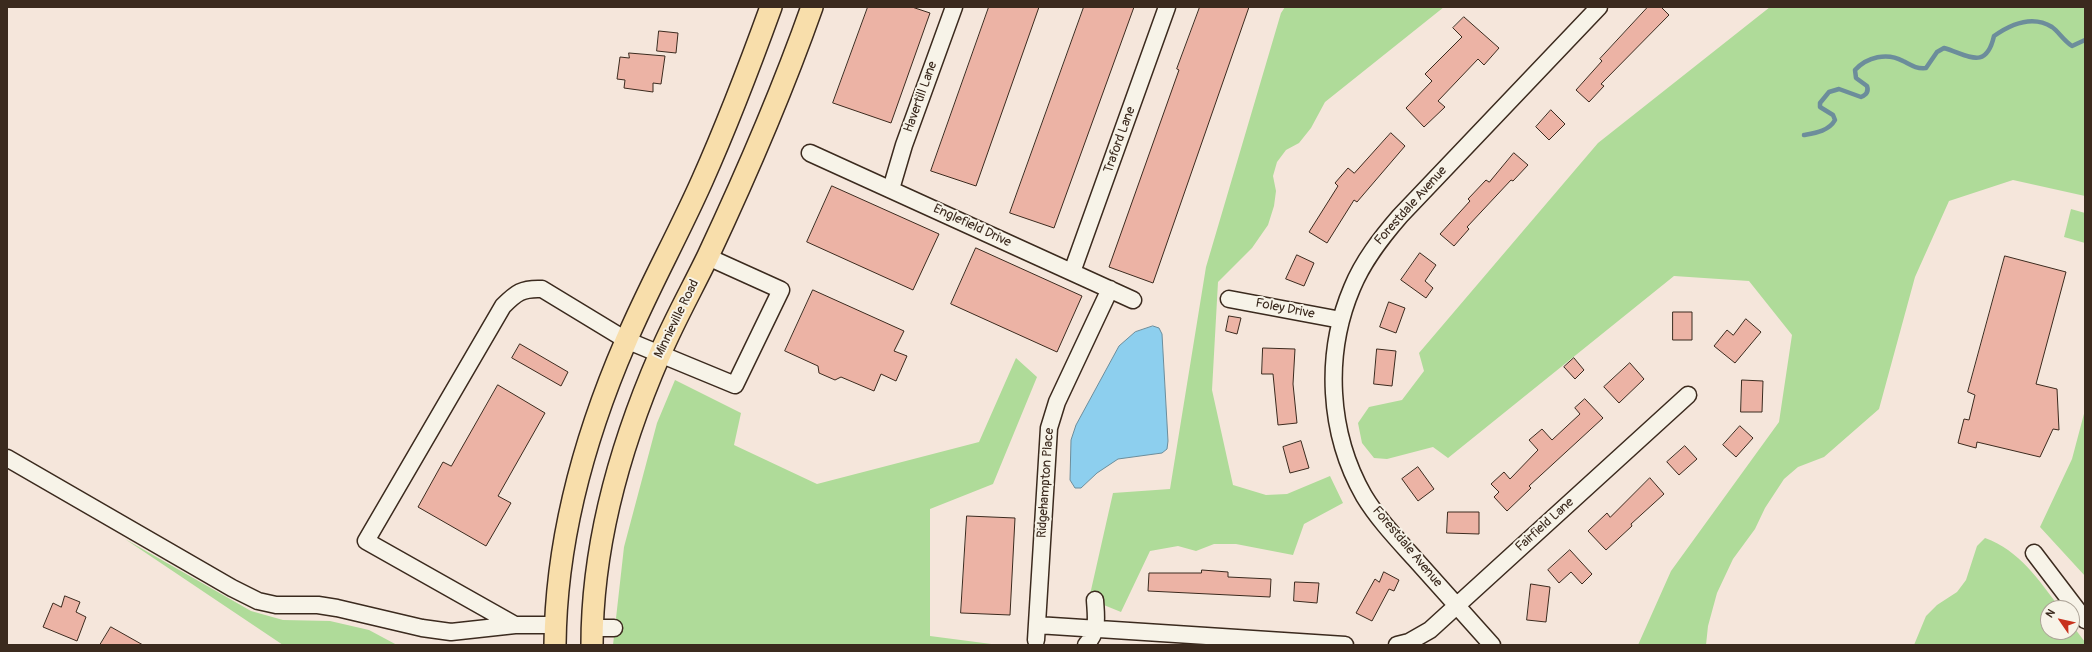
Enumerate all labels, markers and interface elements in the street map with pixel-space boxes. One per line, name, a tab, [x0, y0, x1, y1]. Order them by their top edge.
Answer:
street label: Havertill Lane	[901, 59, 941, 135]
street label: Traford Lane	[1101, 105, 1139, 175]
street label: Forestdale Avenue	[1372, 163, 1450, 249]
street label: Englefield Drive	[931, 201, 1013, 251]
street label: Minnieville Road	[651, 277, 703, 361]
street label: Foley Drive	[1254, 296, 1316, 322]
street label: Ridgehampton Place	[1034, 427, 1058, 539]
street label: Fairfield Lane	[1513, 495, 1577, 555]
street label: Forestdale Avenue	[1369, 503, 1445, 591]
north arrow	[2040, 600, 2080, 640]
text: N	[2043, 607, 2058, 620]

